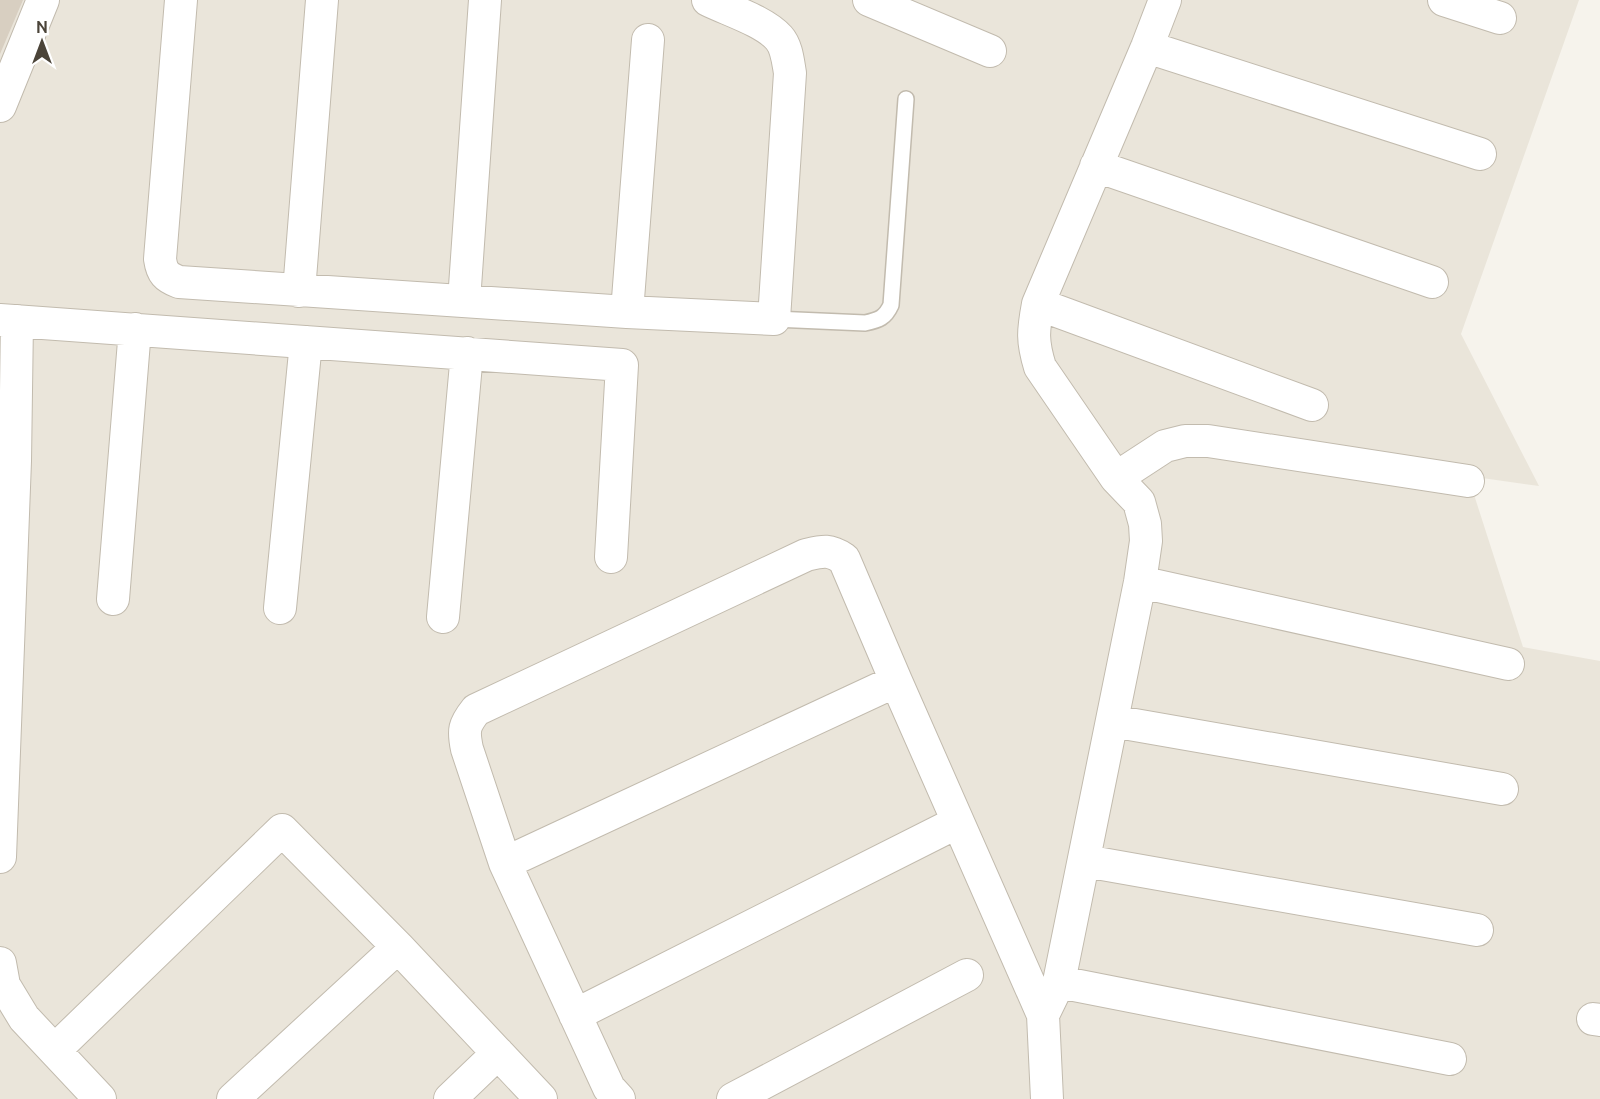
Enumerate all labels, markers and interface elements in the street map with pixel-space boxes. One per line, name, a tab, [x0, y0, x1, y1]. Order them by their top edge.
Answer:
north arrow	[12, 12, 72, 72]
text: N	[36, 18, 48, 36]

